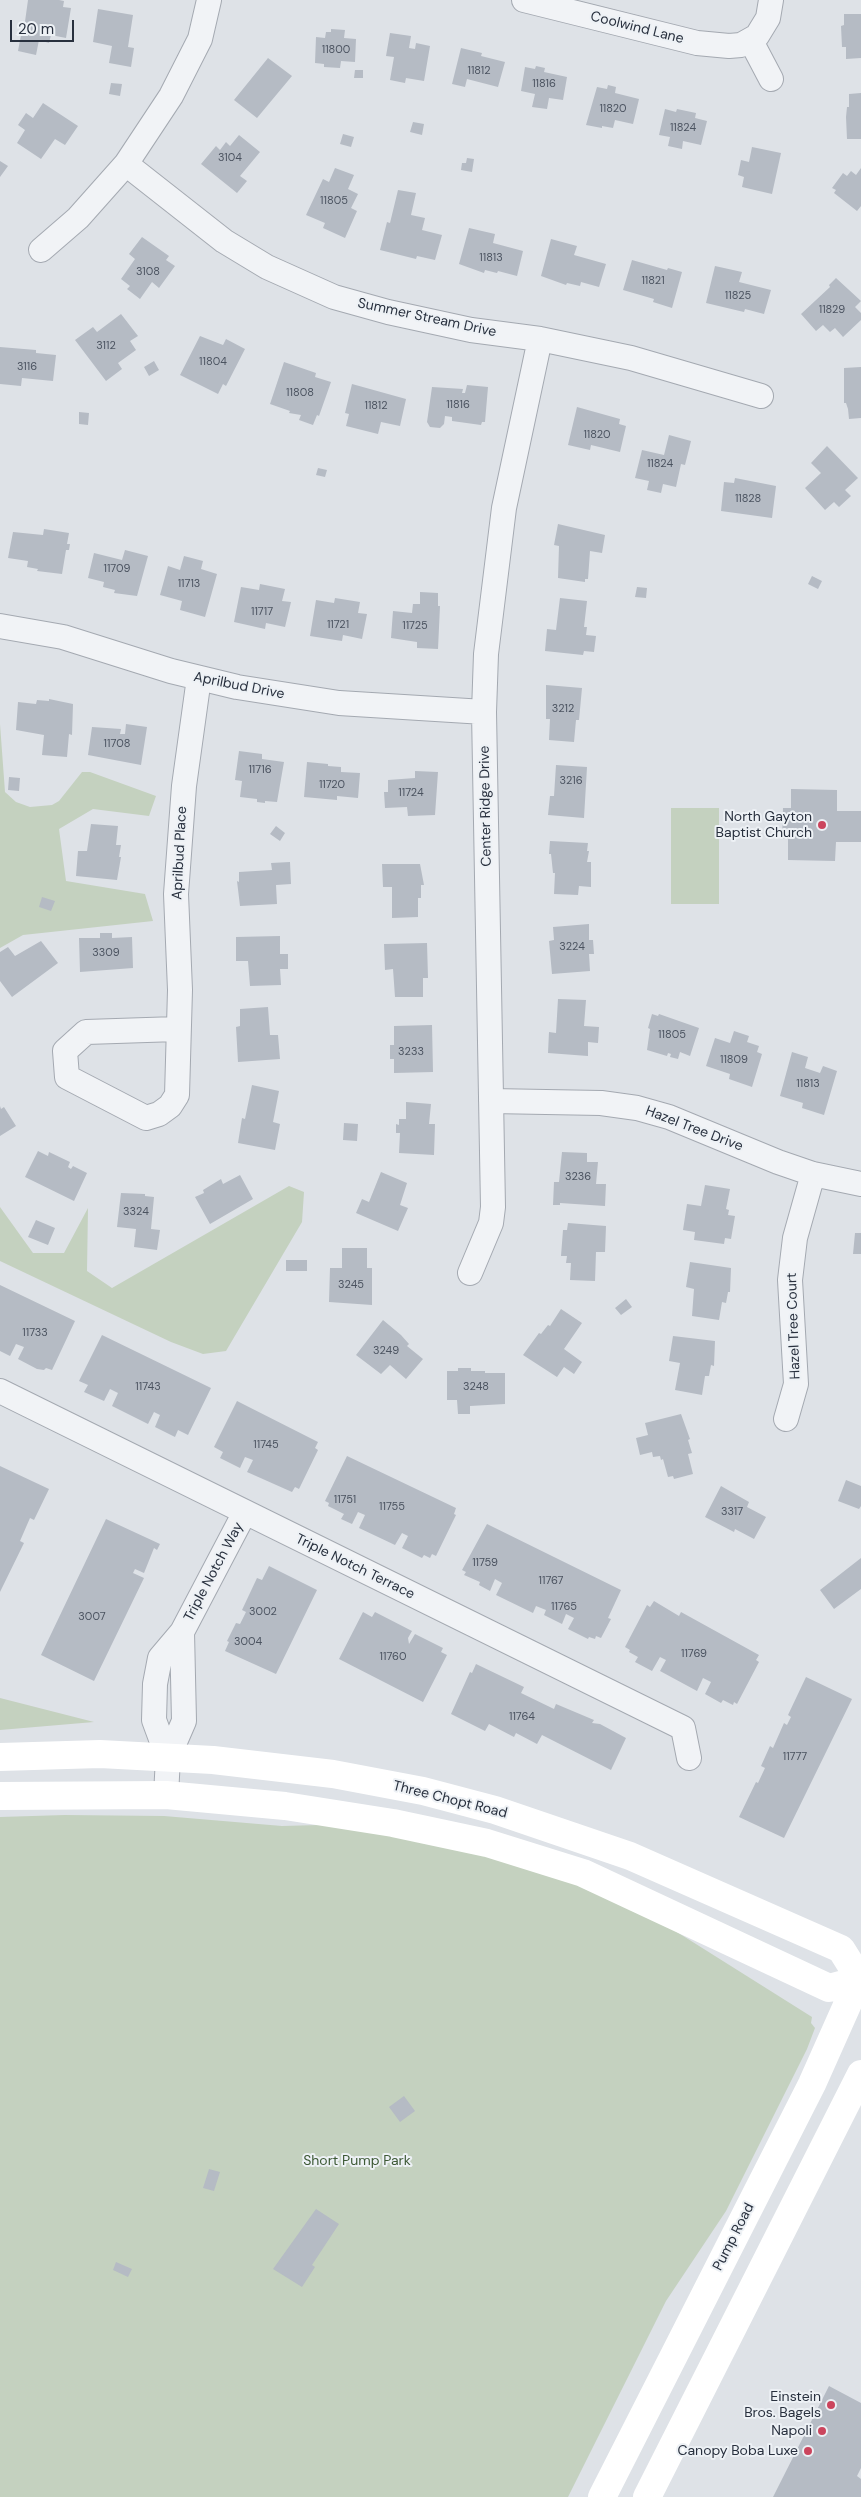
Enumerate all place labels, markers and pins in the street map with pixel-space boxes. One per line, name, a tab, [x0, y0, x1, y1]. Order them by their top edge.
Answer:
place label: North Gayton Baptist Church	[716, 809, 812, 842]
marker: North Gayton Baptist Church	[816, 819, 828, 831]
place label: Einstein Bros. Bagels	[744, 2389, 821, 2422]
marker: Einstein Bros. Bagels	[825, 2399, 837, 2411]
place label: Napoli	[771, 2423, 812, 2439]
marker: Napoli	[816, 2425, 828, 2437]
place label: Canopy Boba Luxe	[677, 2443, 798, 2459]
marker: Canopy Boba Luxe	[802, 2445, 814, 2457]

